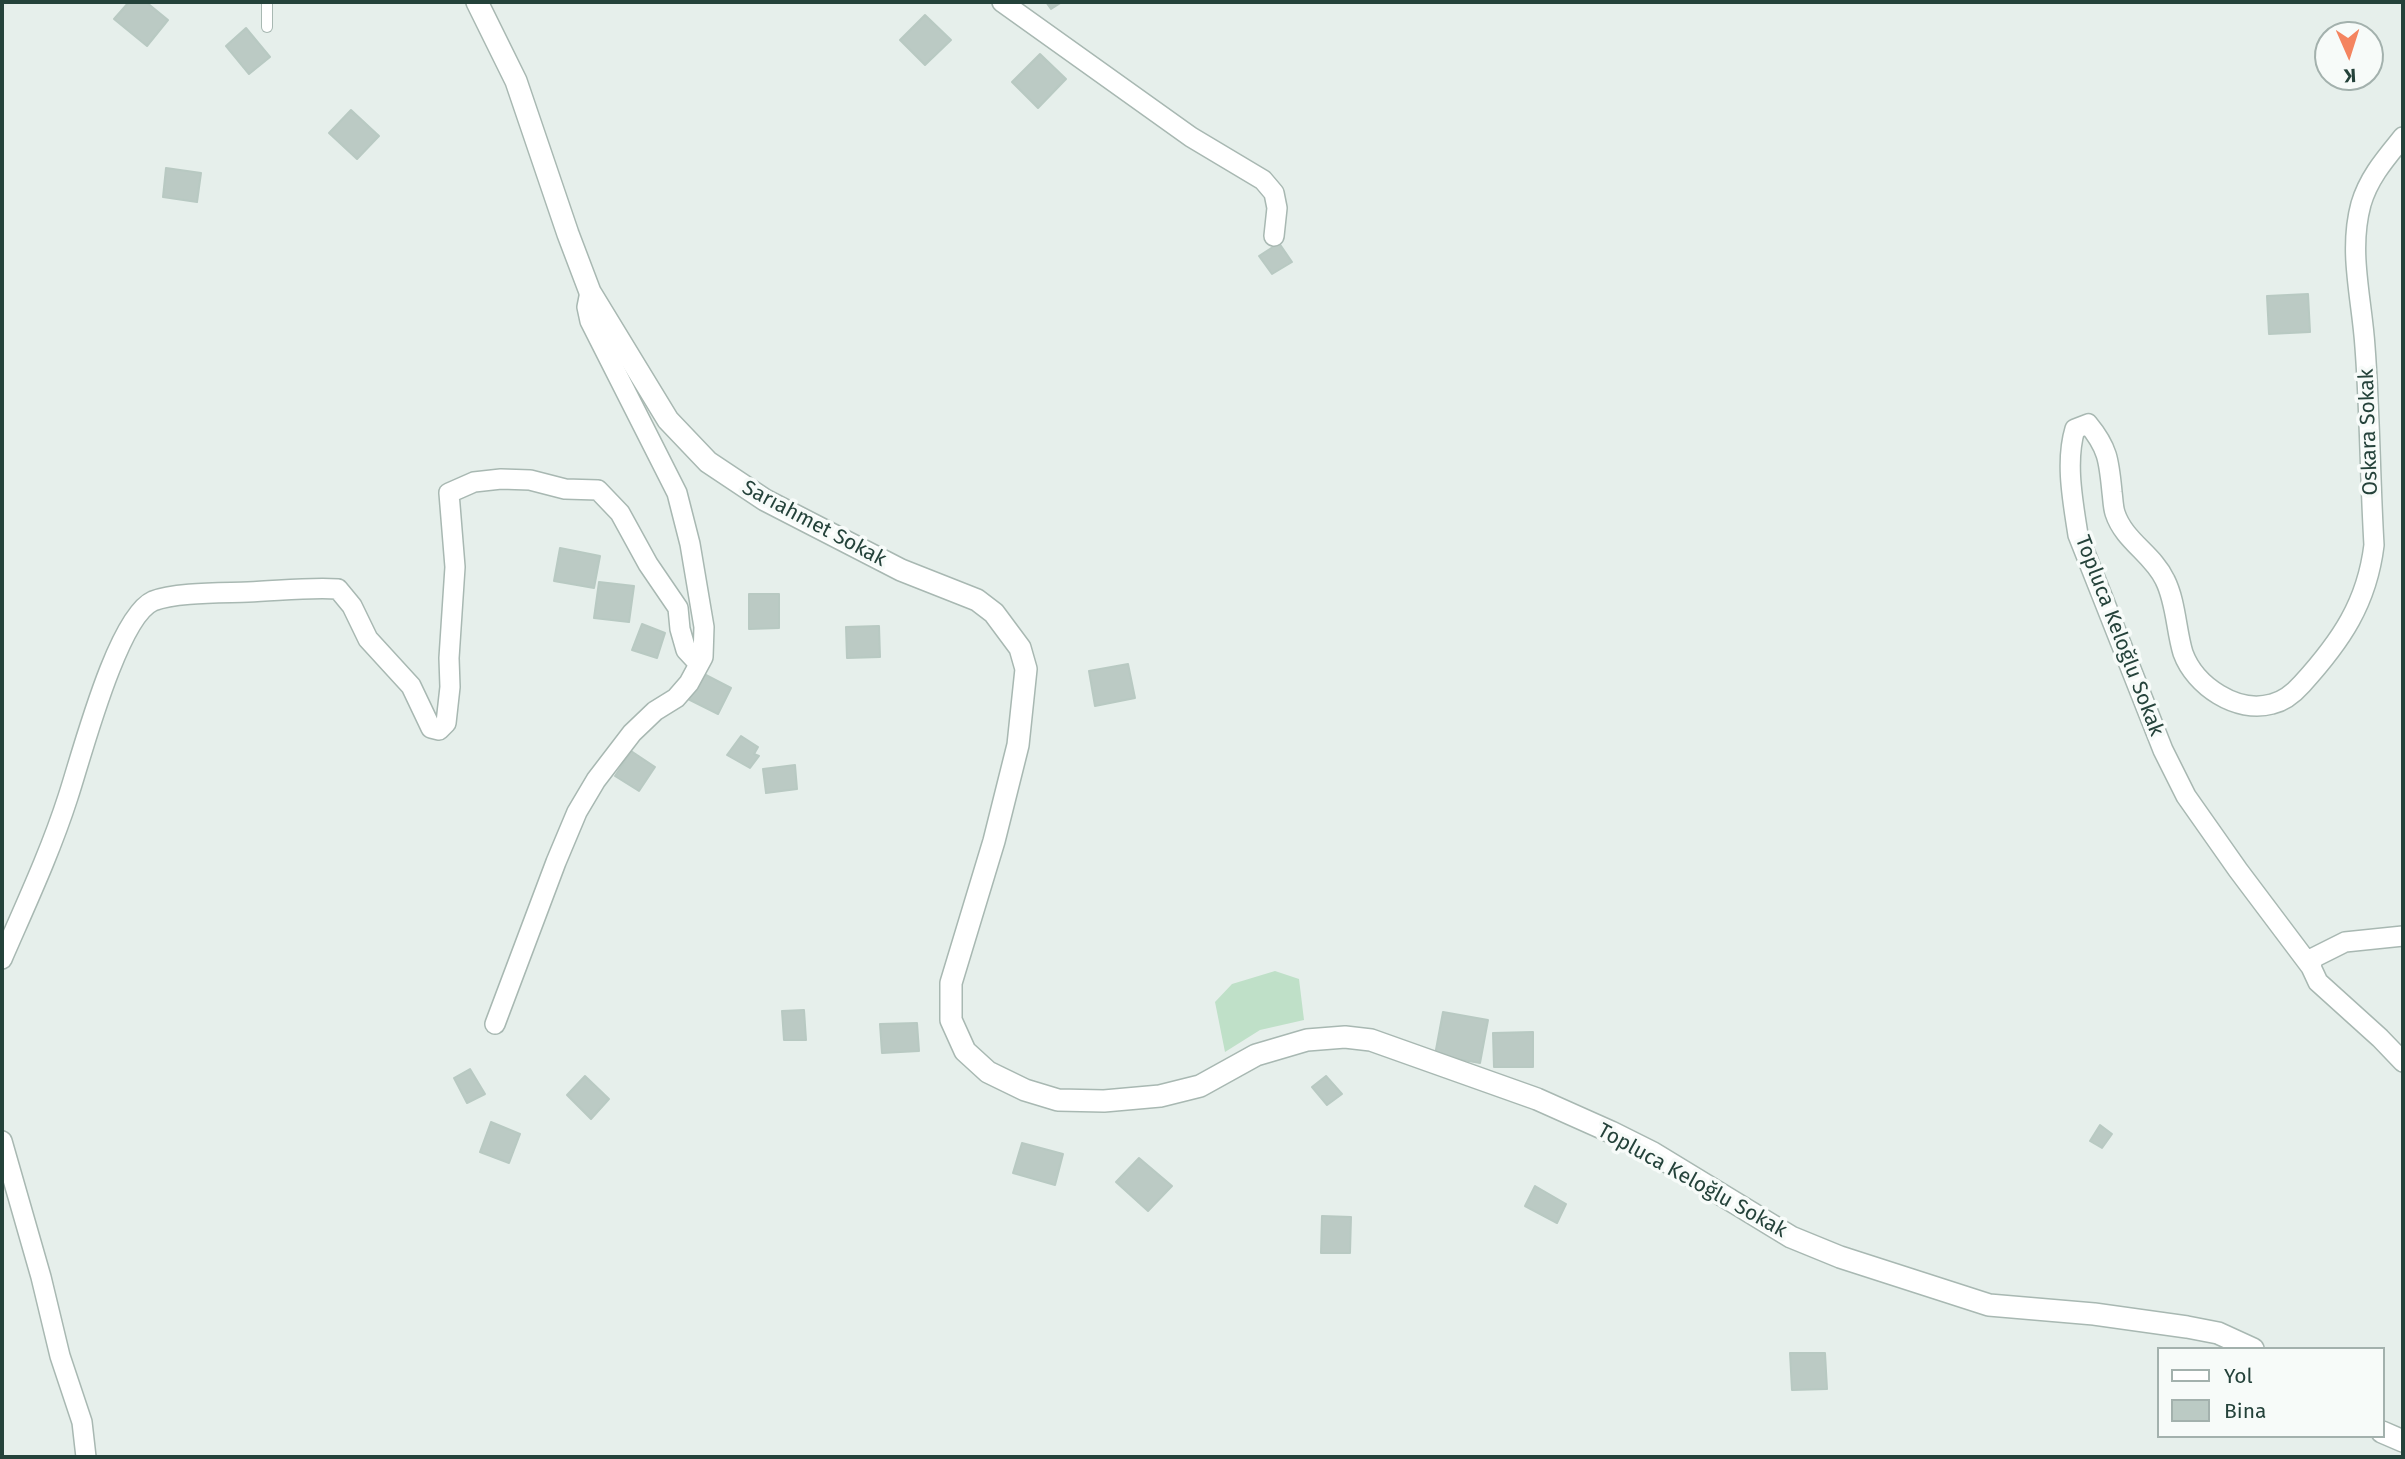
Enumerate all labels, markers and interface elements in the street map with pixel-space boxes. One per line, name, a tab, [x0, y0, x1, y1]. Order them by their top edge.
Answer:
north arrow	[2314, 21, 2384, 91]
text: K	[2343, 64, 2357, 87]
street label: Oskara Sokak	[2354, 368, 2384, 496]
street label: Sarıahmet Sokak	[738, 475, 890, 573]
street label: Topluca Keloğlu Sokak	[2069, 532, 2169, 740]
street label: Topluca Keloğlu Sokak	[1593, 1118, 1791, 1244]
legend	[2156, 1347, 2384, 1438]
text: Yol	[2224, 1363, 2253, 1389]
text: Bina	[2224, 1398, 2266, 1424]

